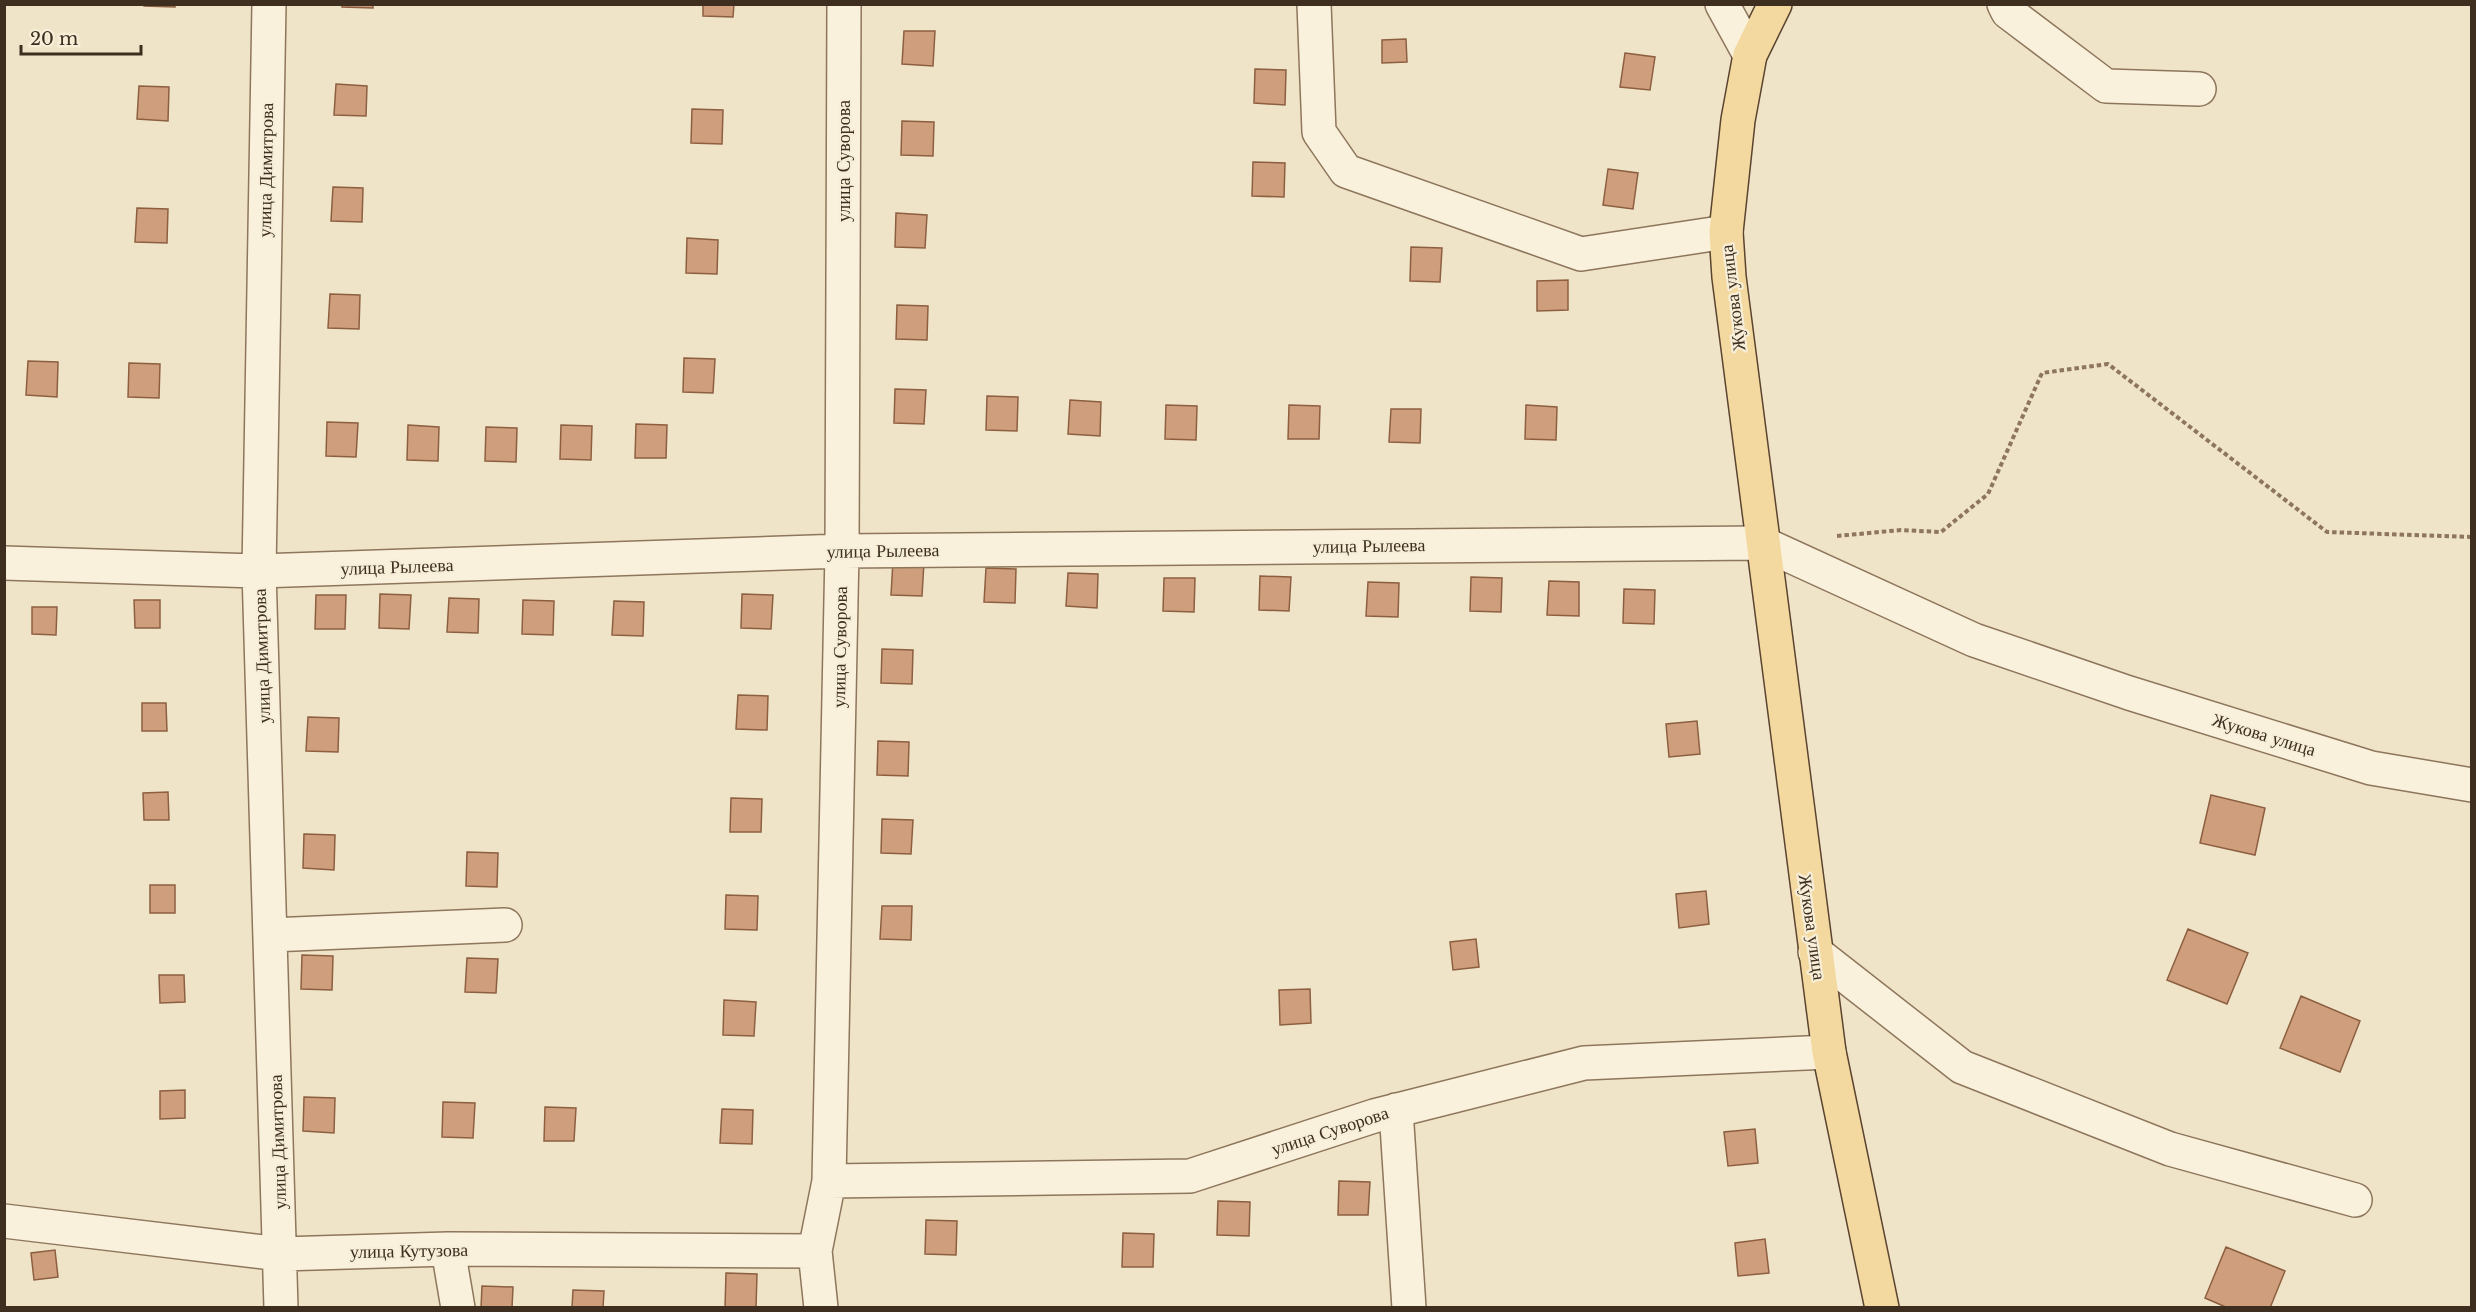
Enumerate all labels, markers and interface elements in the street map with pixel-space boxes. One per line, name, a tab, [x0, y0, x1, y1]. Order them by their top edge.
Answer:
scale bar	[21, 18, 141, 56]
text: 20 m	[30, 28, 78, 50]
street label: улица Суворова	[833, 100, 855, 222]
street label: улица Димитрова	[254, 102, 278, 238]
street label: Жукова улица	[1716, 244, 1750, 352]
street label: улица Рылеева	[1312, 534, 1426, 558]
street label: улица Рылеева	[826, 539, 940, 563]
street label: улица Рылеева	[340, 554, 454, 580]
street label: улица Суворова	[828, 586, 852, 708]
street label: улица Димитрова	[249, 588, 275, 724]
street label: Жукова улица	[2210, 709, 2318, 761]
street label: Жукова улица	[1794, 873, 1830, 981]
street label: улица Димитрова	[265, 1074, 291, 1210]
street label: улица Суворова	[1269, 1102, 1391, 1160]
street label: улица Кутузова	[350, 1239, 468, 1263]

